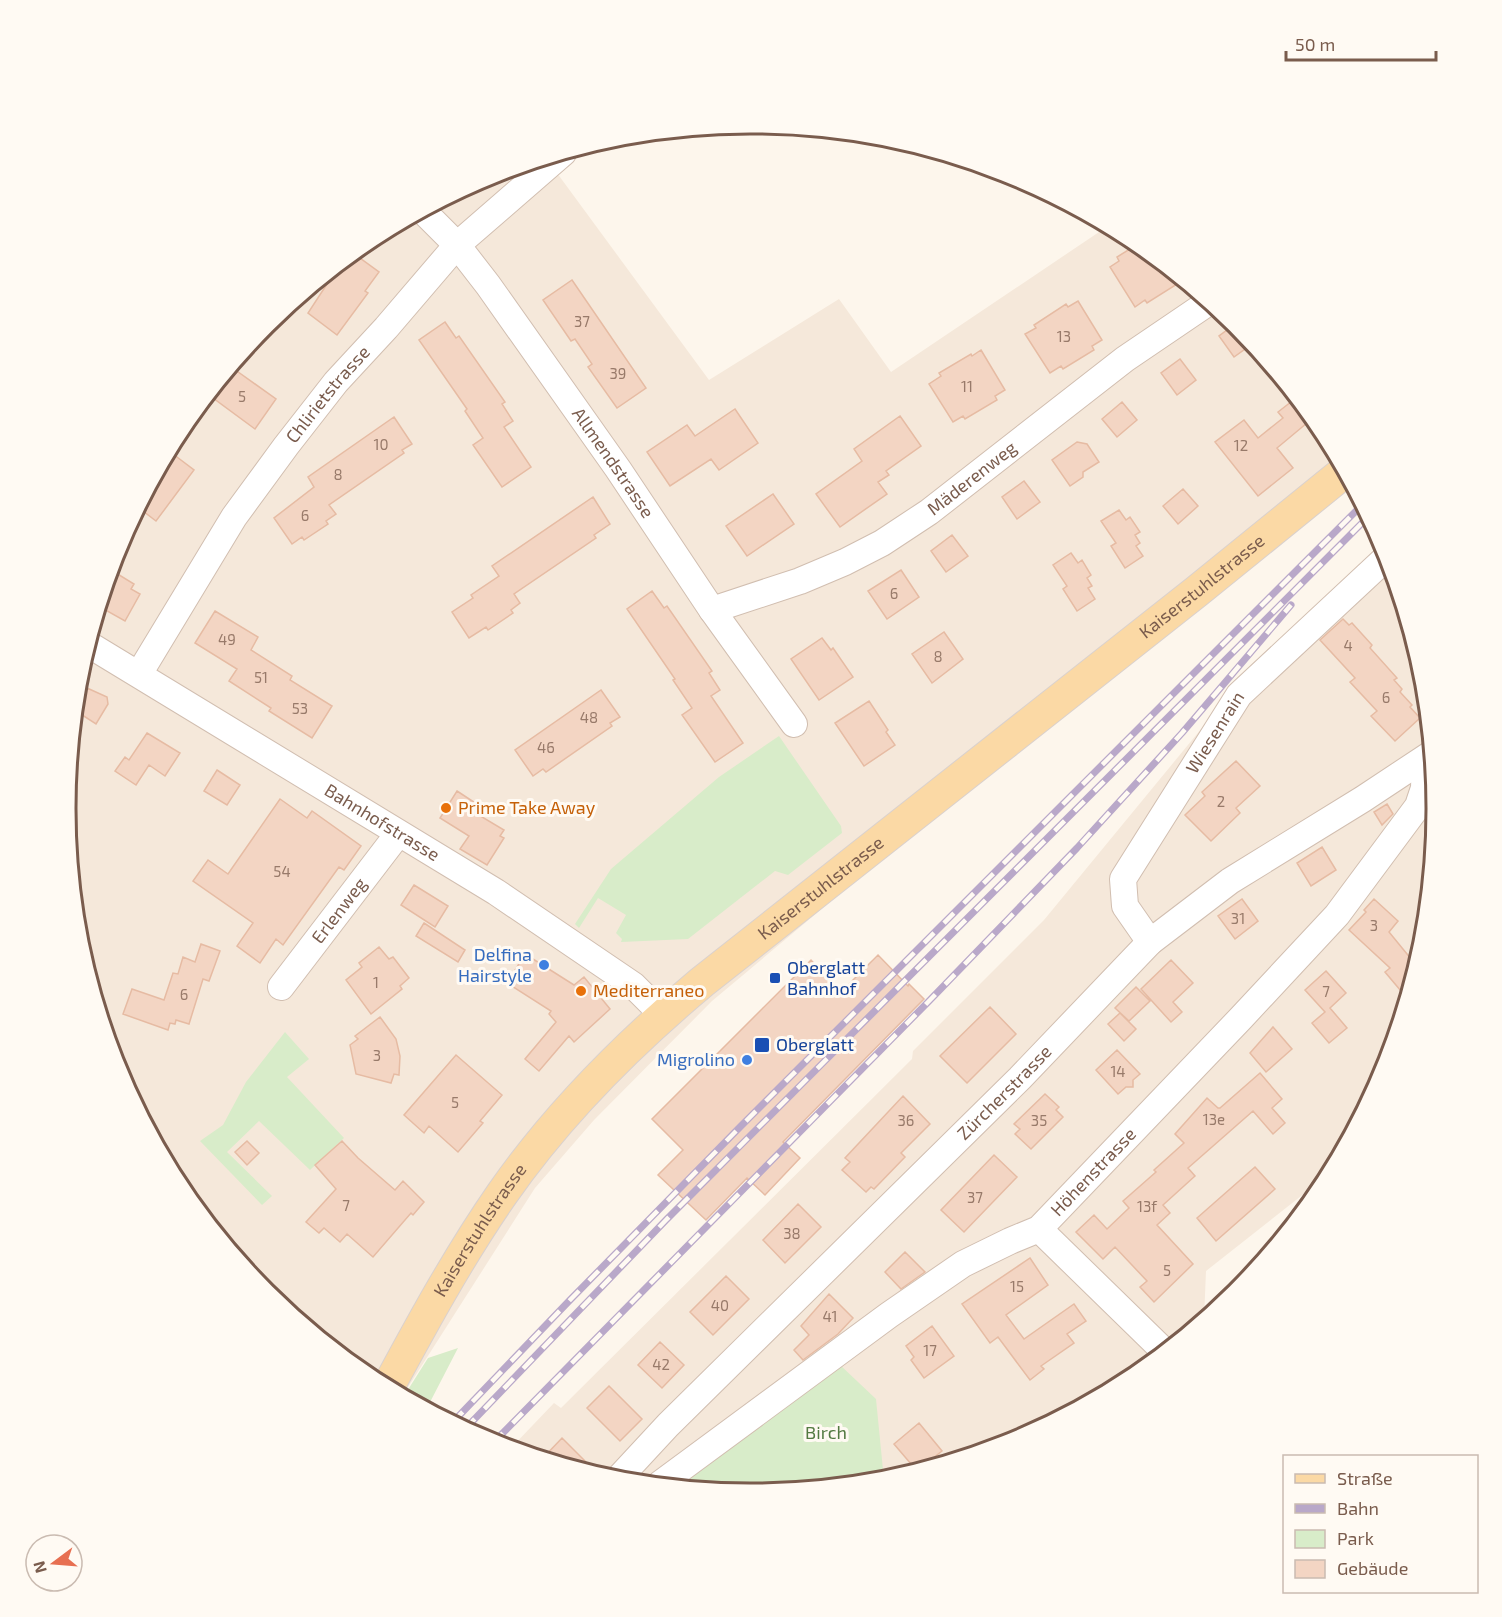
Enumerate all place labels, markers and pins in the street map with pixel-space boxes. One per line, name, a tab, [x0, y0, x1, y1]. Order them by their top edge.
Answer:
place label: Prime Take Away	[458, 796, 596, 818]
marker: Prime Take Away	[439, 801, 453, 815]
place label: Delfina Hairstyle	[458, 943, 532, 986]
place label: Oberglatt Bahnhof	[787, 956, 865, 999]
marker: Delfina Hairstyle	[537, 958, 551, 972]
marker: Oberglatt Bahnhof	[768, 971, 782, 985]
place label: Mediterraneo	[593, 979, 704, 1001]
marker: Mediterraneo	[574, 984, 588, 998]
place label: Oberglatt	[776, 1033, 854, 1055]
marker: Oberglatt	[753, 1036, 771, 1054]
place label: Migrolino	[657, 1048, 735, 1070]
marker: Migrolino	[740, 1053, 754, 1067]

